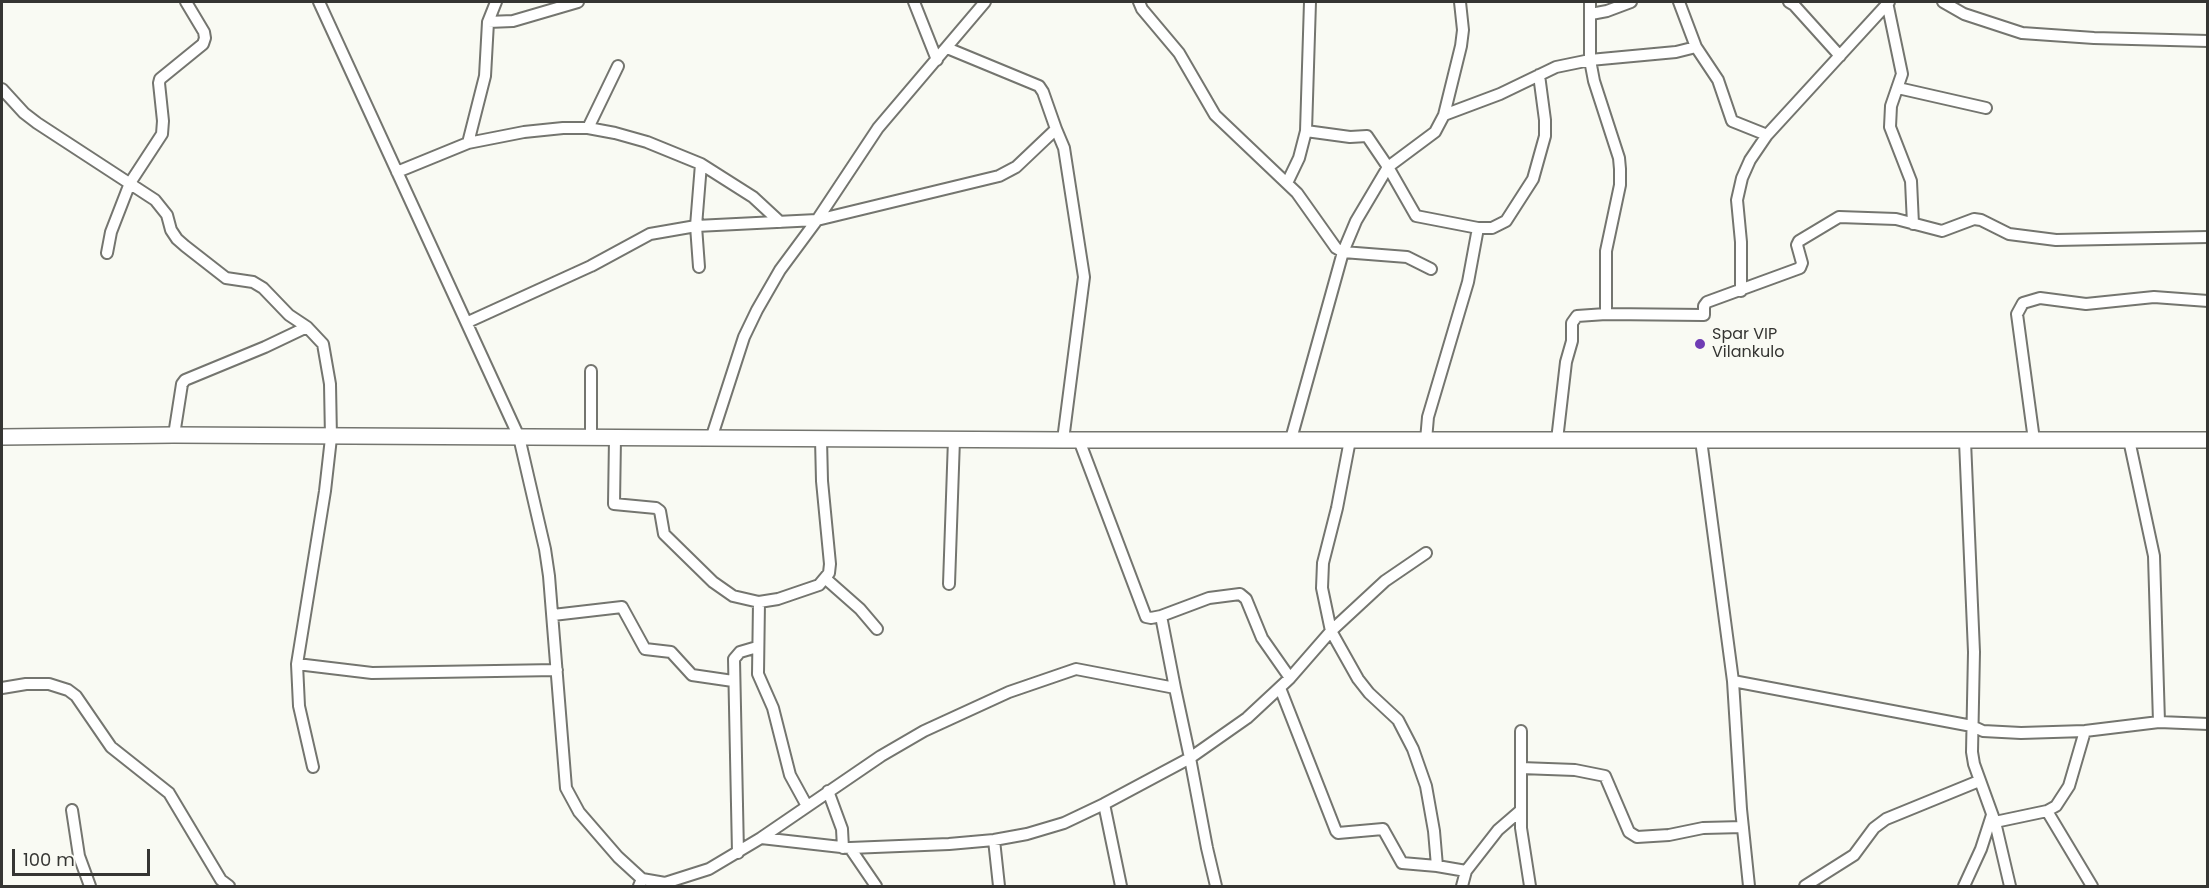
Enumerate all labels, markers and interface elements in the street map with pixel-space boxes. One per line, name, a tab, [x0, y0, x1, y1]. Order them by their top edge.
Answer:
place label: Spar VIP Vilankulo	[1712, 325, 1784, 363]
marker: Spar VIP Vilankulo	[1693, 337, 1707, 351]
scale bar	[15, 837, 153, 875]
text: 100 m	[23, 847, 75, 872]

